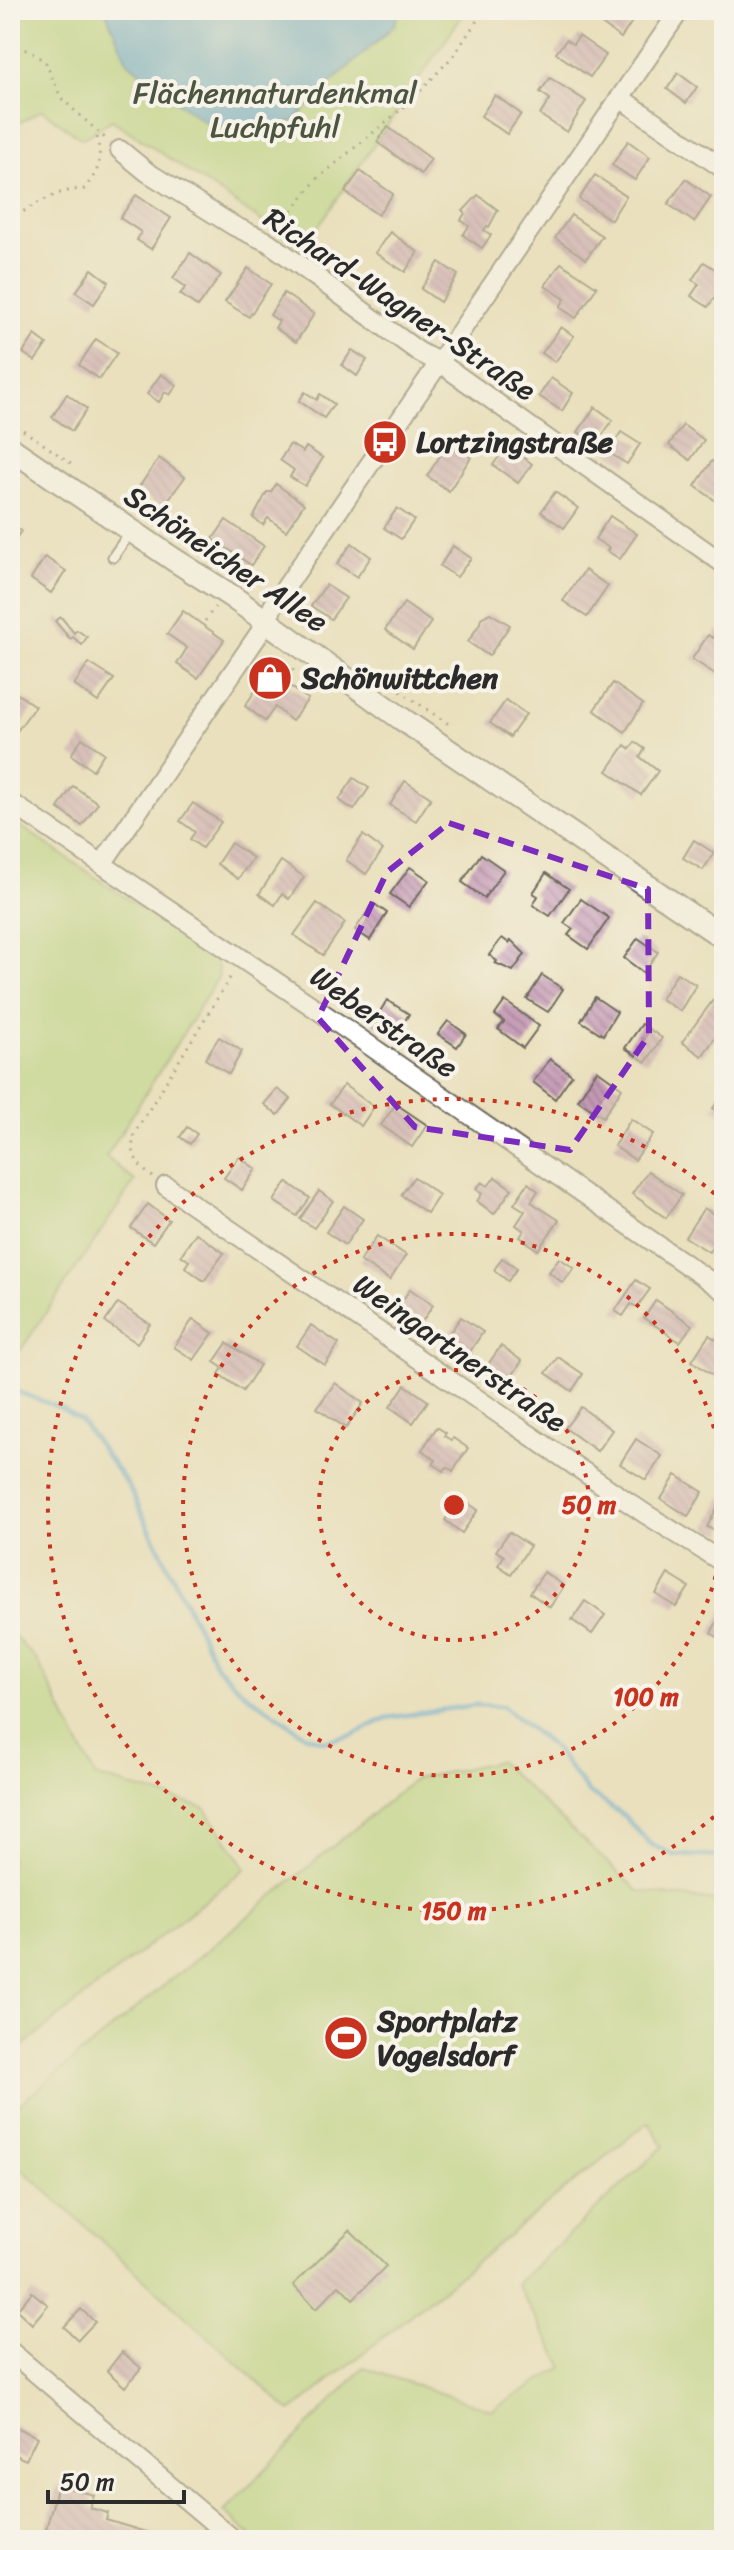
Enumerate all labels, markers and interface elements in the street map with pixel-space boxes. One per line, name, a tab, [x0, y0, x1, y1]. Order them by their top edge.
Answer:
park label: Flächennaturdenkmal Luchpfuhl	[133, 66, 417, 154]
street label: Richard-Wagner-Straße	[252, 192, 548, 416]
place label: Lortzingstraße	[416, 415, 614, 469]
bus stop icon: Lortzingstraße	[361, 418, 409, 466]
street label: Schöneicher Allee	[112, 470, 340, 648]
place label: Schönwittchen	[300, 651, 499, 705]
shop icon: Schönwittchen	[246, 654, 294, 702]
street label: Weberstraße	[298, 951, 470, 1093]
street label: Weingartnerstraße	[341, 1259, 579, 1447]
text: 50 m	[562, 1484, 617, 1526]
centre of rings	[440, 1491, 468, 1519]
text: 100 m	[613, 1676, 679, 1718]
text: 150 m	[422, 1890, 487, 1932]
place label: Sportplatz Vogelsdorf	[376, 1994, 519, 2082]
sports icon: Sportplatz Vogelsdorf	[322, 2014, 370, 2062]
scale bar	[48, 2454, 184, 2504]
text: 50 m	[60, 2461, 115, 2503]

